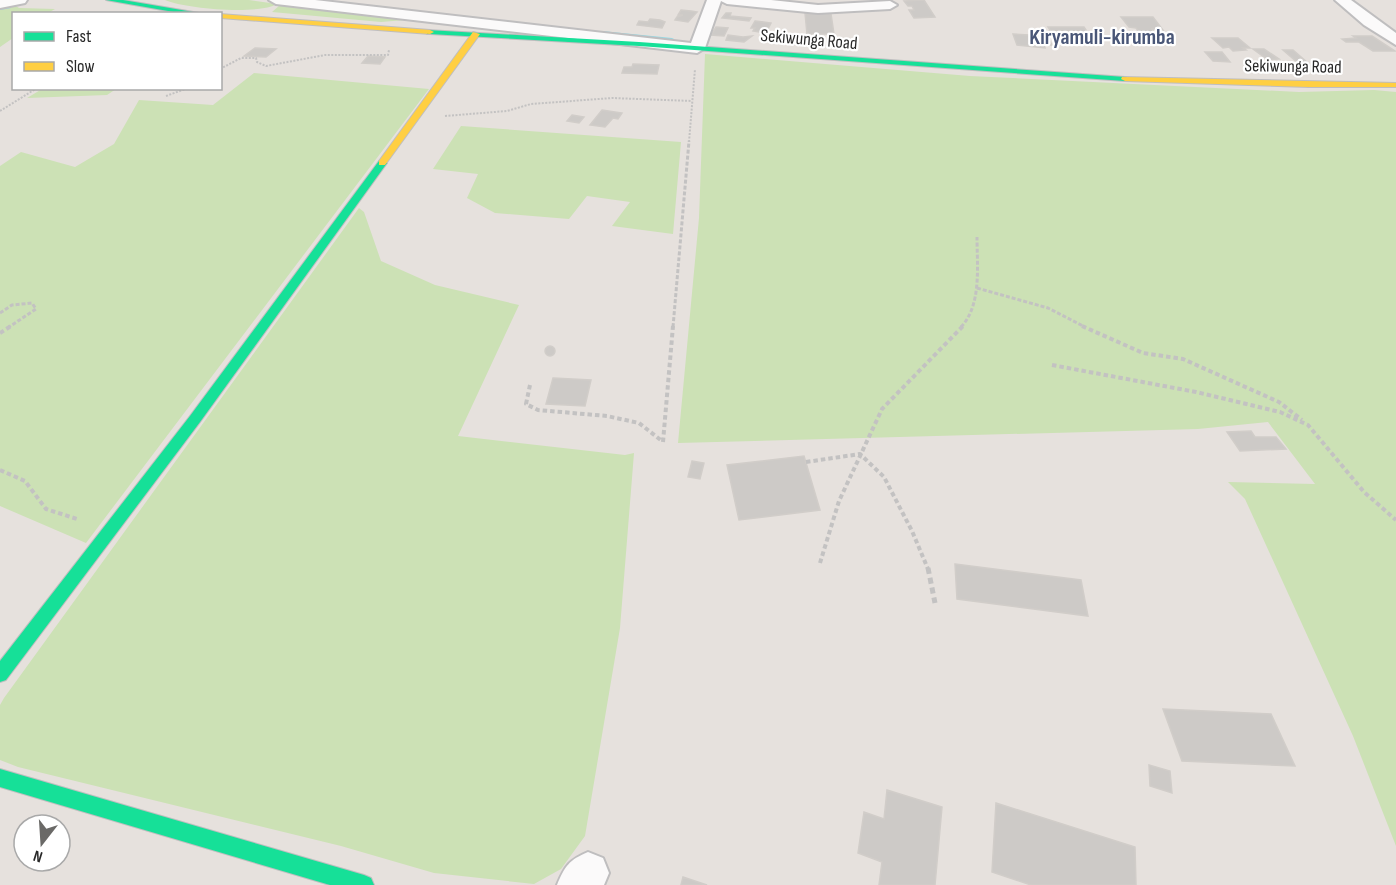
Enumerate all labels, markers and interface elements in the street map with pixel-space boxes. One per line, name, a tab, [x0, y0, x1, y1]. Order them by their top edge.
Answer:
legend	[12, 12, 222, 90]
district label: Kiryamuli-kirumba	[1029, 24, 1175, 51]
street label: Sekiwunga Road	[760, 25, 858, 54]
text: Fast	[66, 26, 92, 47]
street label: Sekiwunga Road	[1244, 55, 1342, 78]
text: Slow	[66, 56, 95, 77]
north arrow	[12, 813, 72, 873]
text: N	[31, 846, 45, 866]

